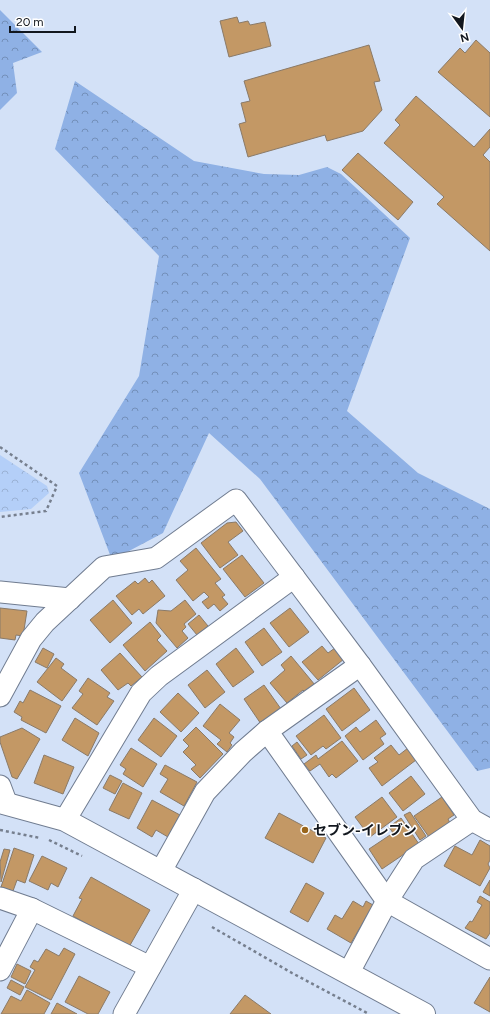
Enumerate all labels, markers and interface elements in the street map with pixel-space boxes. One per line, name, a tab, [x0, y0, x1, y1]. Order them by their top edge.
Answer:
scale bar	[10, 8, 75, 34]
north arrow	[442, 8, 482, 48]
text: 20 m	[16, 15, 44, 29]
text: N	[459, 30, 470, 45]
place label: セブン-イレブン	[313, 822, 417, 839]
marker: セブン-イレブン	[300, 825, 310, 835]

